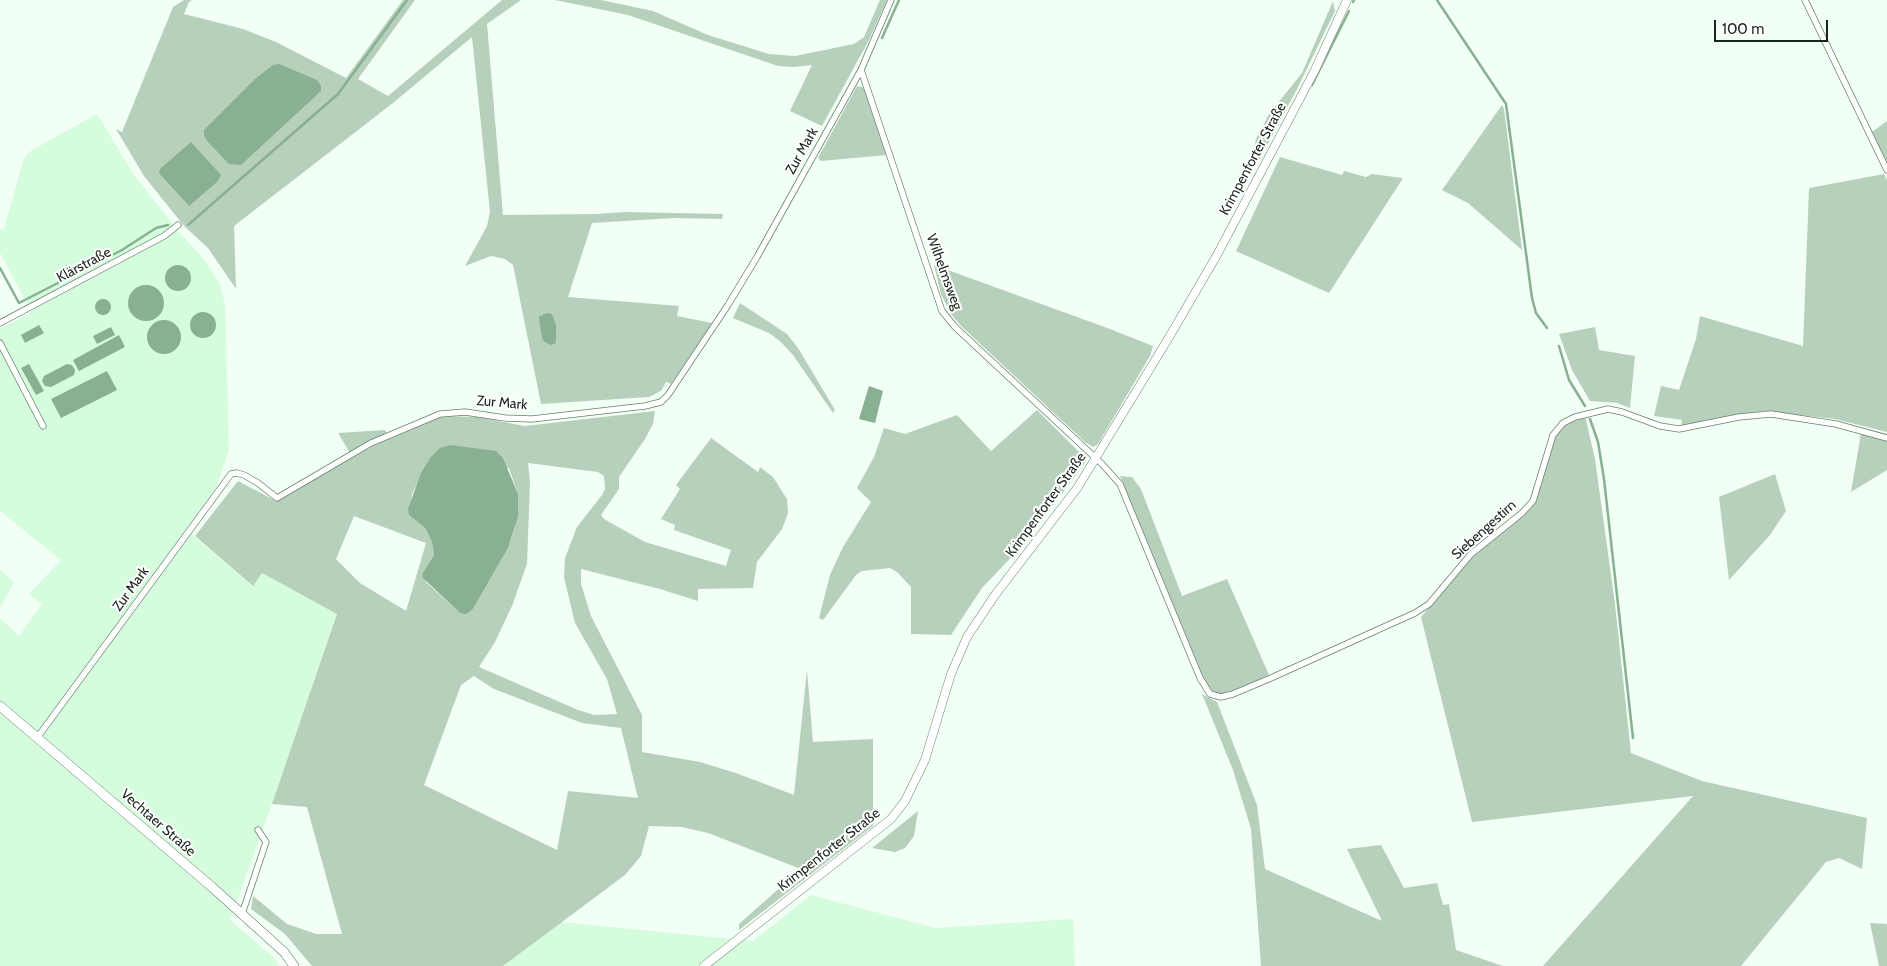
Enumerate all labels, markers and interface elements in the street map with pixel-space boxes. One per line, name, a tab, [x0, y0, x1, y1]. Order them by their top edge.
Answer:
scale bar	[1717, 10, 1831, 42]
text: 100 m	[1722, 20, 1764, 38]
street label: Krimpenforter Straße	[1216, 100, 1290, 218]
street label: Zur Mark	[782, 125, 822, 177]
street label: Wilhelmsweg	[922, 232, 966, 312]
street label: Klärstraße	[54, 244, 114, 286]
street label: Zur Mark	[476, 392, 528, 414]
street label: Krimpenforter Straße	[1002, 449, 1090, 561]
street label: Siebengestirn	[1448, 497, 1520, 563]
street label: Zur Mark	[109, 563, 153, 615]
street label: Vechtaer Straße	[117, 786, 199, 860]
street label: Krimpenforter Straße	[774, 805, 884, 895]

